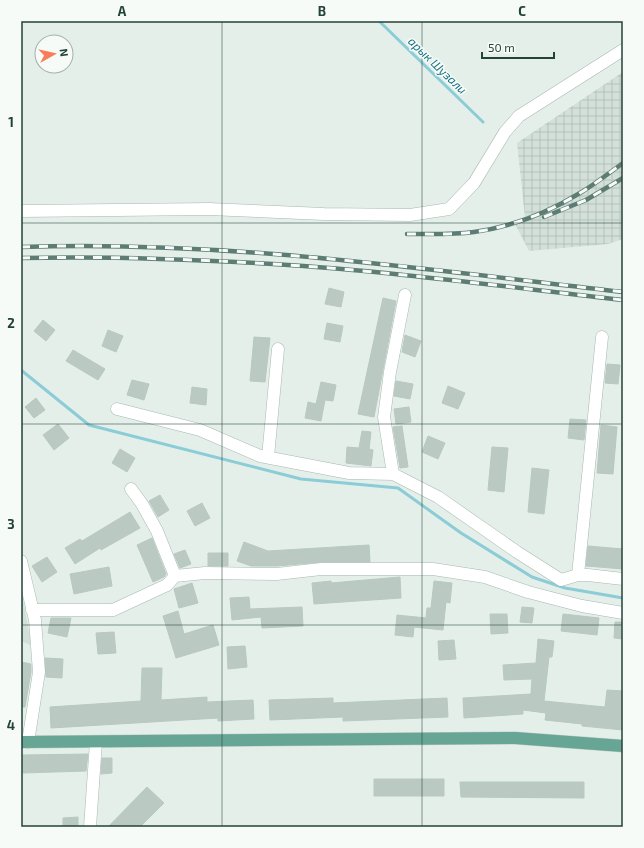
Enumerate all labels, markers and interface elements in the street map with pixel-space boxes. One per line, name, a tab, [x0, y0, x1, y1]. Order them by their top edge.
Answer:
text: A	[118, 3, 127, 19]
text: B	[318, 3, 326, 19]
text: C	[518, 3, 526, 19]
north arrow	[34, 34, 74, 74]
water label: арык Шузали	[406, 34, 470, 96]
scale bar	[482, 34, 554, 60]
text: 50 m	[488, 40, 515, 54]
text: N	[57, 48, 71, 57]
text: 1	[8, 114, 14, 130]
text: 2	[7, 315, 15, 331]
text: 3	[7, 516, 15, 532]
text: 4	[7, 717, 15, 733]

